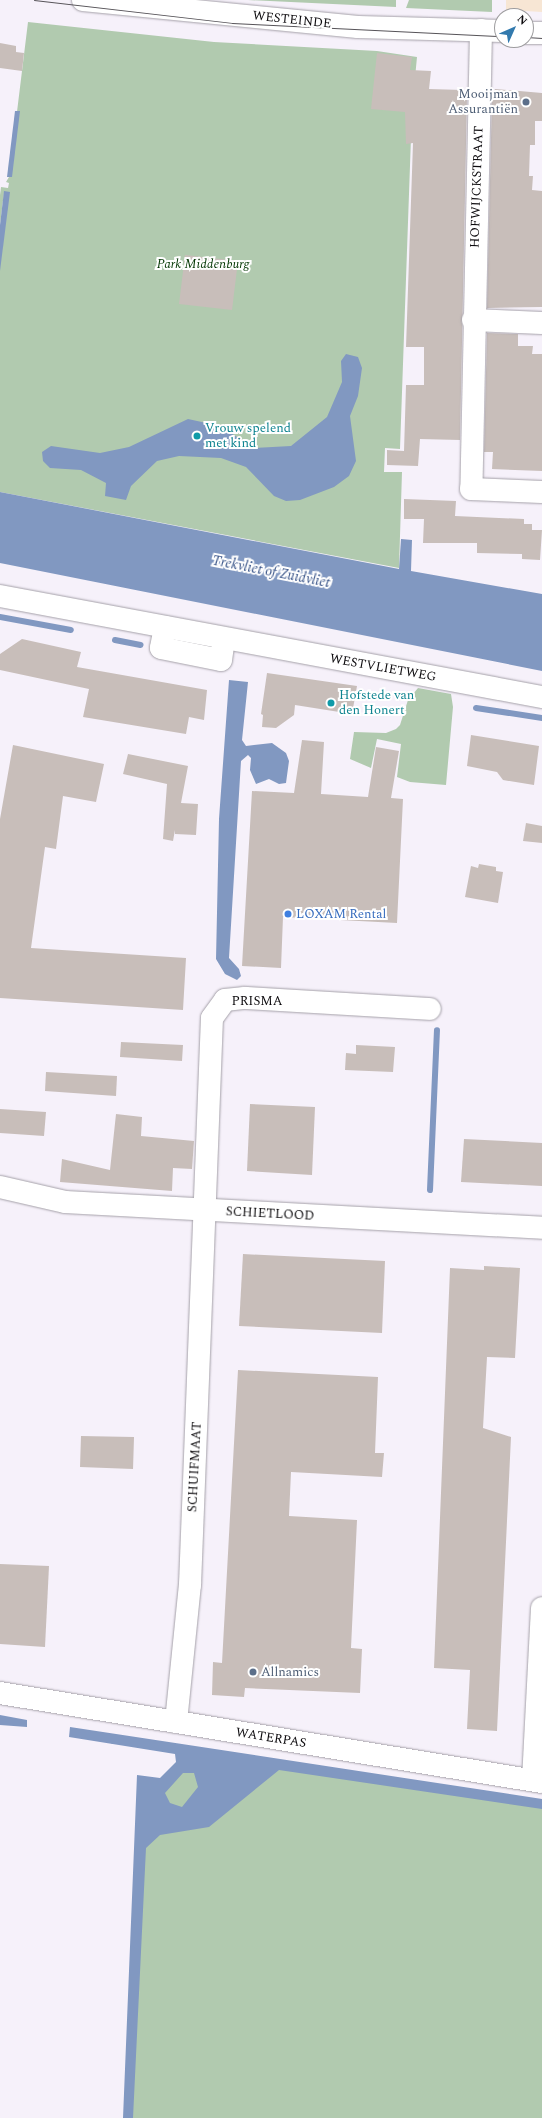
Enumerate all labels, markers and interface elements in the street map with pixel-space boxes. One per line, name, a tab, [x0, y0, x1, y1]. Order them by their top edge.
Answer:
street label: WESTEINDE	[252, 8, 332, 32]
north arrow	[494, 8, 534, 48]
text: N	[513, 11, 531, 29]
place label: Mooijman Assurantiën	[448, 87, 518, 118]
marker: Mooijman Assurantiën	[521, 97, 531, 107]
street label: HOFWIJCKSTRAAT	[467, 126, 487, 248]
park label: Park Middenburg	[157, 256, 249, 272]
place label: Vrouw spelend met kind	[205, 421, 291, 452]
marker: Vrouw spelend met kind	[192, 431, 202, 441]
water label: Trekvliet of Zuidvliet	[211, 552, 331, 592]
street label: WESTVLIETWEG	[328, 651, 438, 685]
place label: Hofstede van den Honert	[339, 688, 414, 719]
marker: Hofstede van den Honert	[326, 698, 336, 708]
place label: LOXAM Rental	[296, 906, 386, 922]
marker: LOXAM Rental	[283, 909, 293, 919]
street label: PRISMA	[231, 993, 283, 1009]
street label: SCHIETLOOD	[225, 1204, 315, 1224]
street label: SCHUIFMAAT	[185, 1421, 205, 1513]
place label: Allnamics	[261, 1664, 319, 1680]
marker: Allnamics	[248, 1667, 258, 1677]
street label: WATERPAS	[235, 1725, 307, 1751]

